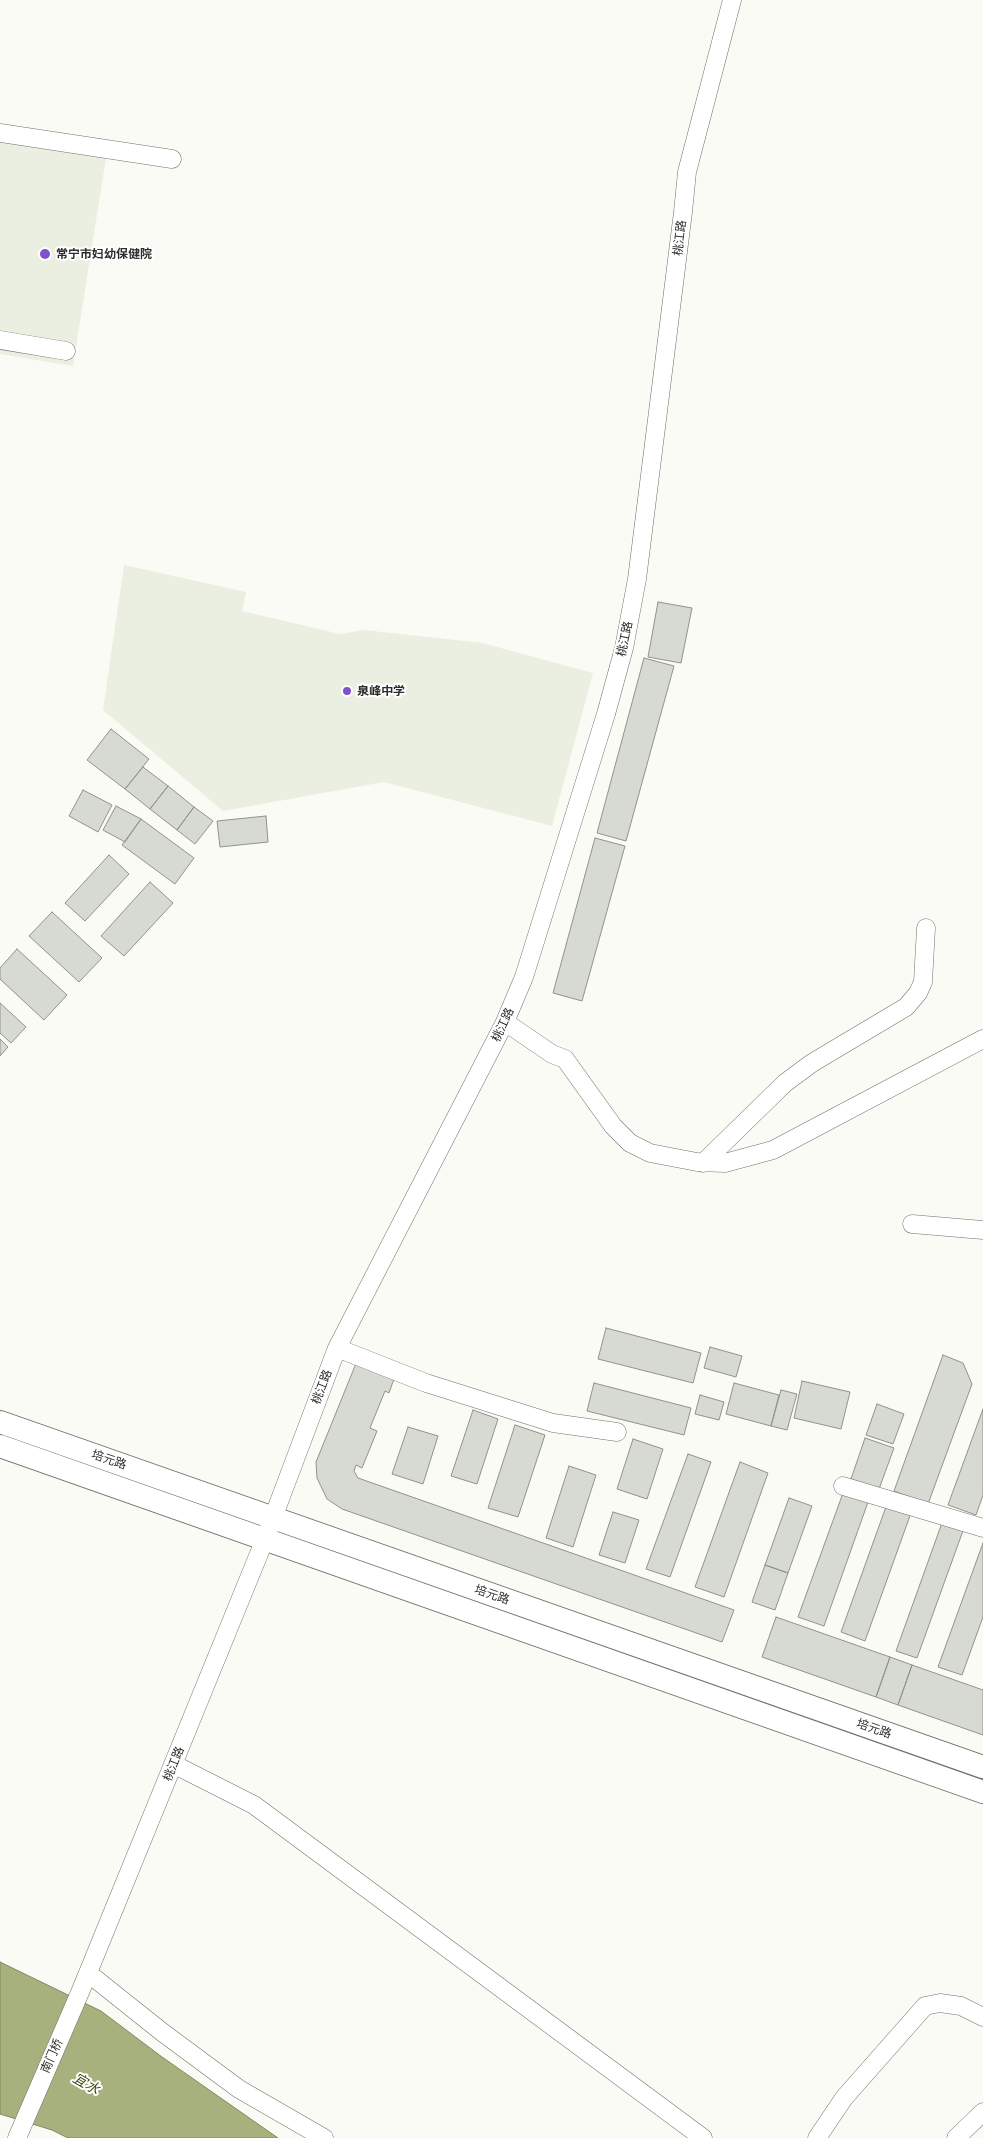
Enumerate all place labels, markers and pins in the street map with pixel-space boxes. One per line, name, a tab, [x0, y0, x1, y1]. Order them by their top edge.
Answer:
marker: 常宁市妇幼保健院	[38, 247, 52, 261]
place label: 常宁市妇幼保健院	[56, 247, 152, 261]
place label: 泉峰中学	[357, 684, 405, 698]
marker: 泉峰中学	[341, 685, 353, 697]

